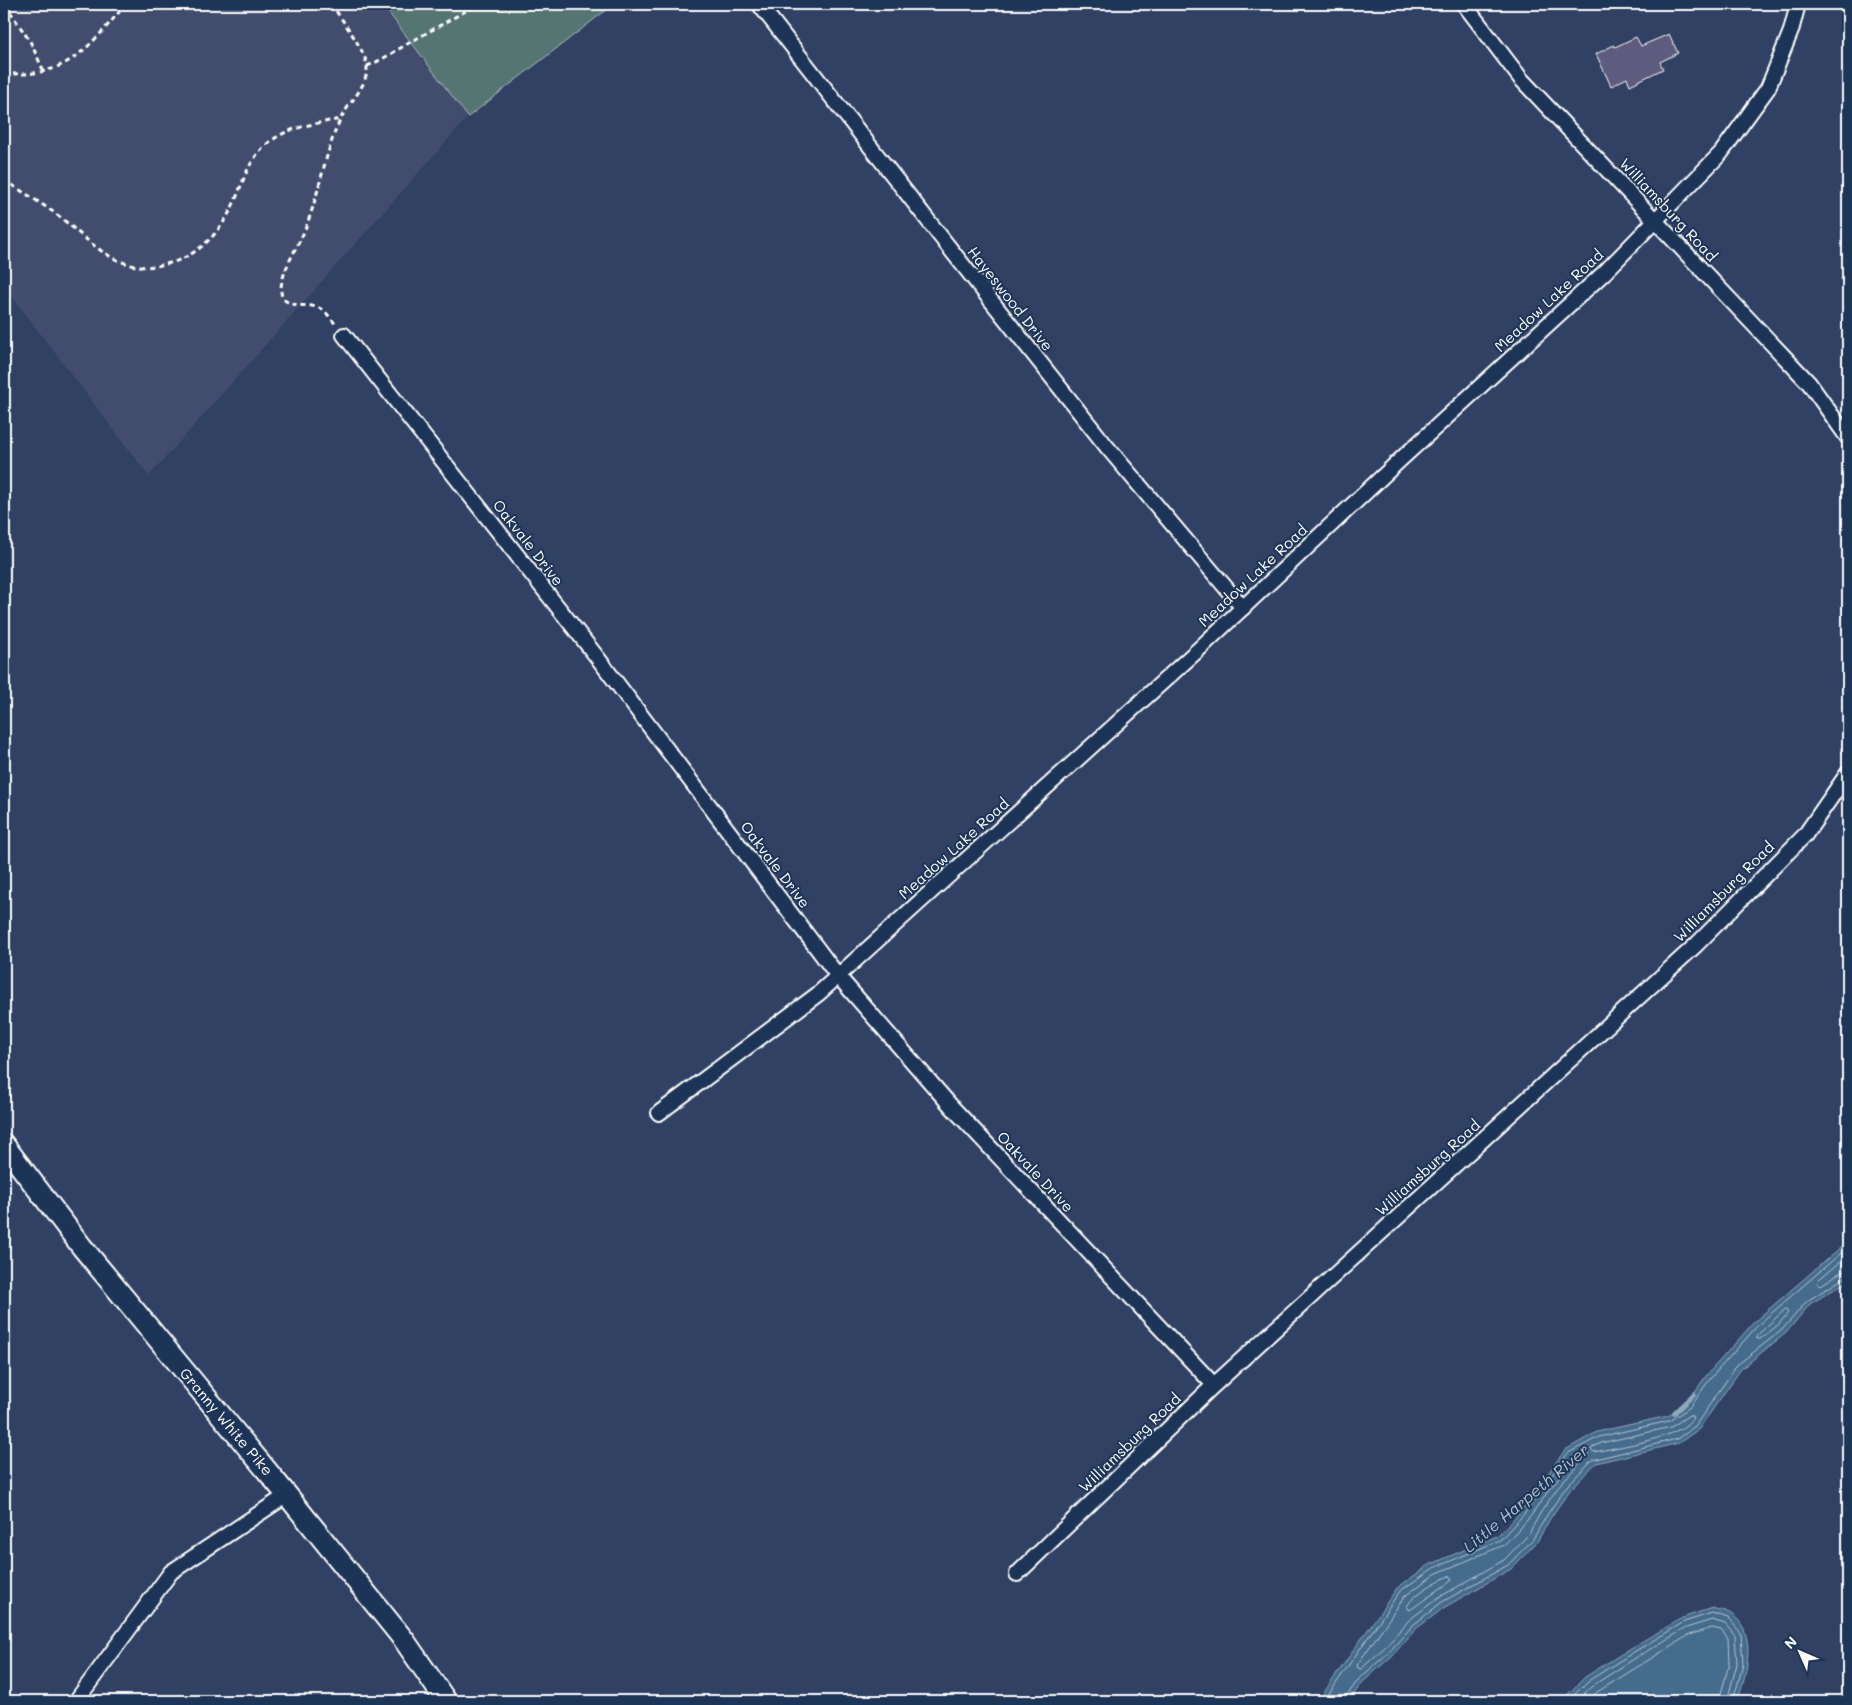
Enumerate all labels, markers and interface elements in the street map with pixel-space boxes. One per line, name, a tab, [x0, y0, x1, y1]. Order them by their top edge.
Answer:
street label: Williamsburg Road	[1616, 153, 1722, 265]
street label: Hayeswood Drive	[964, 242, 1058, 355]
street label: Meadow Lake Road	[1490, 245, 1607, 356]
street label: Oakvale Drive	[489, 495, 569, 590]
street label: Meadow Lake Road	[1194, 520, 1311, 631]
street label: Meadow Lake Road	[894, 793, 1013, 903]
street label: Oakvale Drive	[737, 817, 815, 912]
street label: Williamsburg Road	[1669, 837, 1778, 946]
street label: Williamsburg Road	[1371, 1115, 1484, 1220]
street label: Oakvale Drive	[993, 1126, 1078, 1216]
street label: Granny White Pike	[176, 1363, 278, 1480]
street label: Williamsburg Road	[1074, 1388, 1185, 1496]
water label: Little Harpeth River	[1458, 1439, 1593, 1557]
north arrow	[1774, 1628, 1824, 1678]
text: N	[1780, 1632, 1801, 1653]

